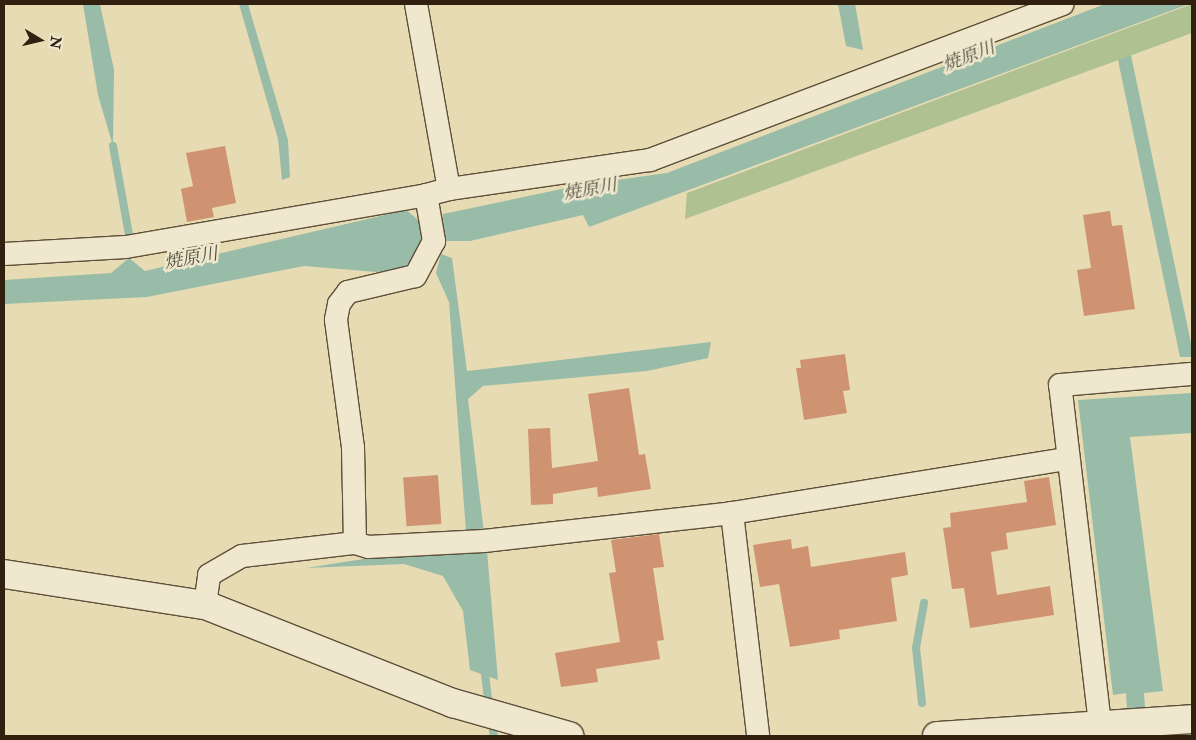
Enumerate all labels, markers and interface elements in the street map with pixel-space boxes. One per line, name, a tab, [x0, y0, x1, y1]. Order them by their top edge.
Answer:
north arrow	[15, 15, 65, 65]
text: N	[46, 35, 65, 50]
water label: 焼原川	[940, 37, 998, 77]
water label: 焼原川	[562, 175, 618, 205]
water label: 焼原川	[163, 244, 219, 274]

